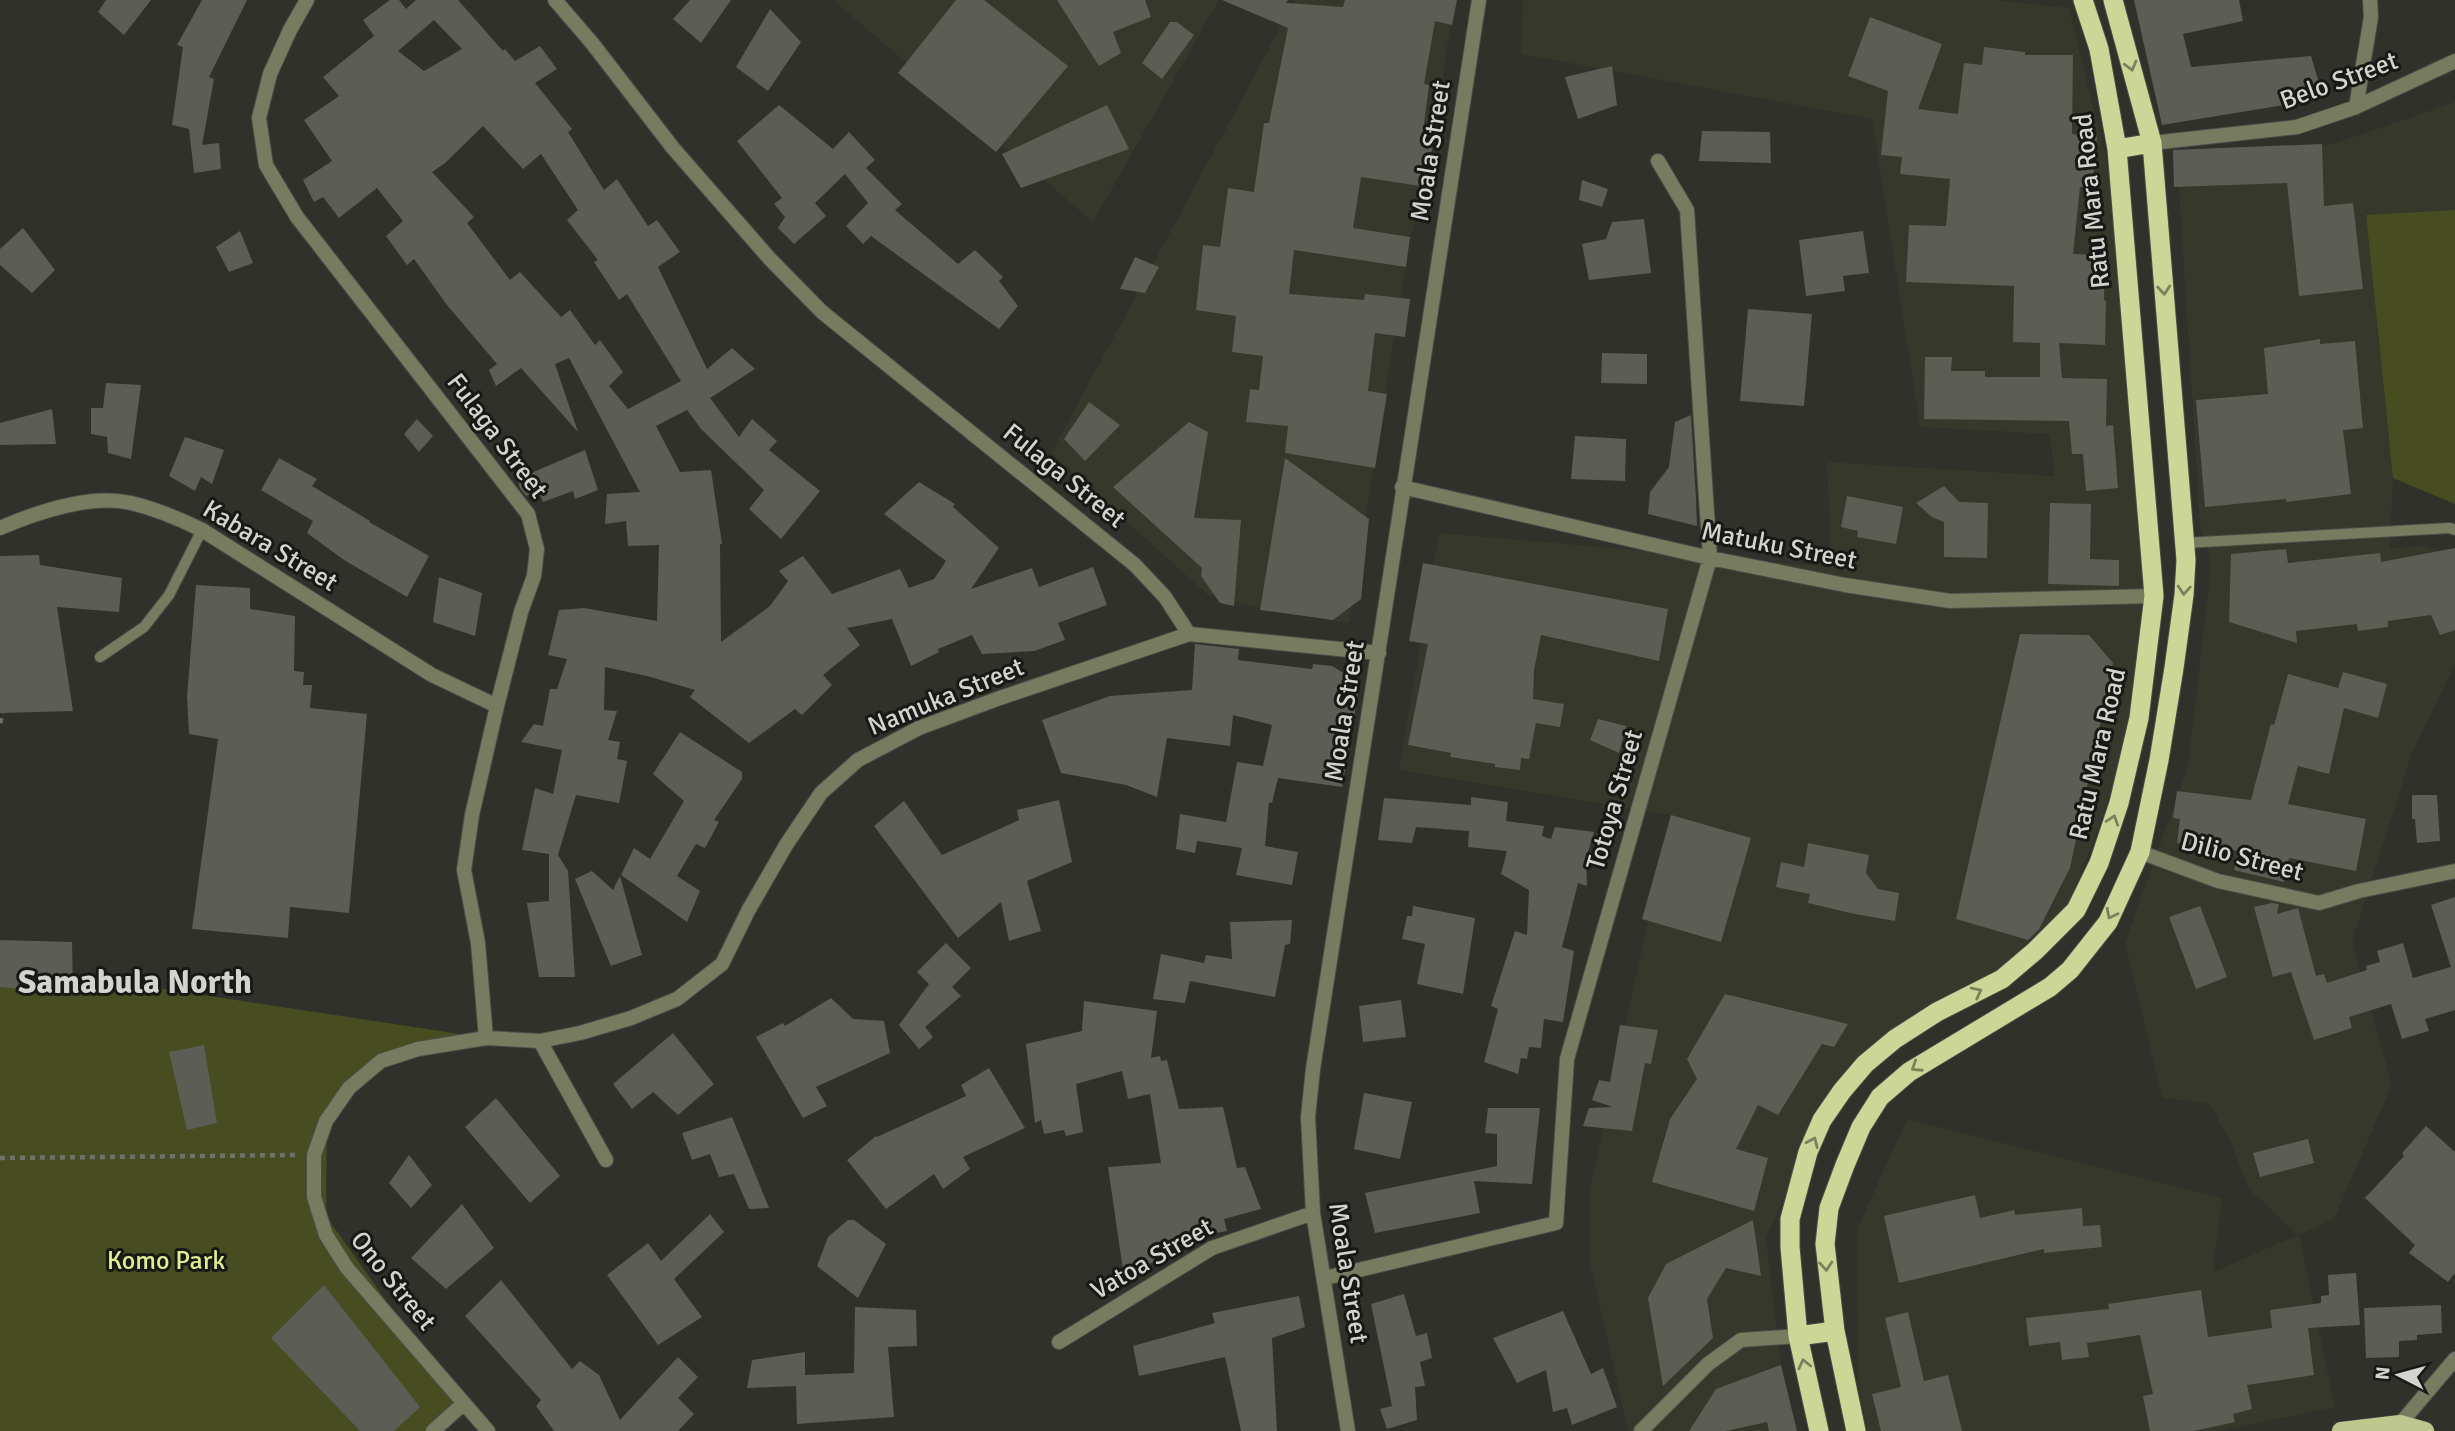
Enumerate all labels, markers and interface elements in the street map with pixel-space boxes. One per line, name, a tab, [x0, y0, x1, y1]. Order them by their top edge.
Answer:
street label: Belo Street	[2276, 45, 2402, 117]
one-way arrow	[2123, 60, 2138, 72]
street label: Moala Street	[1404, 78, 1458, 224]
street label: Ratu Mara Road	[2067, 112, 2117, 290]
one-way arrow	[2156, 285, 2171, 296]
street label: Fulaga Street	[440, 367, 554, 505]
street label: Fulaga Street	[996, 417, 1132, 535]
street label: Kabara Street	[197, 493, 343, 599]
street label: Matuku Street	[1699, 515, 1859, 577]
one-way arrow	[2177, 585, 2192, 596]
street label: Moala Street	[1318, 638, 1372, 784]
street label: Namuka Street	[863, 651, 1029, 743]
street label: Ratu Mara Road	[2063, 665, 2133, 843]
street label: Totoya Street	[1580, 726, 1650, 874]
one-way arrow	[2105, 814, 2119, 826]
street label: Dilio Street	[2177, 825, 2307, 889]
one-way arrow	[2106, 907, 2120, 919]
district label: Samabula North	[18, 962, 252, 1003]
one-way arrow	[1969, 986, 1982, 1000]
one-way arrow	[1911, 1059, 1924, 1072]
one-way arrow	[1805, 1136, 1819, 1149]
street label: Moala Street	[1321, 1200, 1375, 1346]
street label: Vatoa Street	[1085, 1211, 1219, 1307]
street label: Ono Street	[343, 1225, 443, 1337]
park label: Komo Park	[107, 1245, 225, 1277]
one-way arrow	[1818, 1261, 1833, 1272]
north arrow	[2364, 1340, 2434, 1410]
one-way arrow	[1798, 1359, 1813, 1371]
text: N	[2370, 1366, 2396, 1381]

